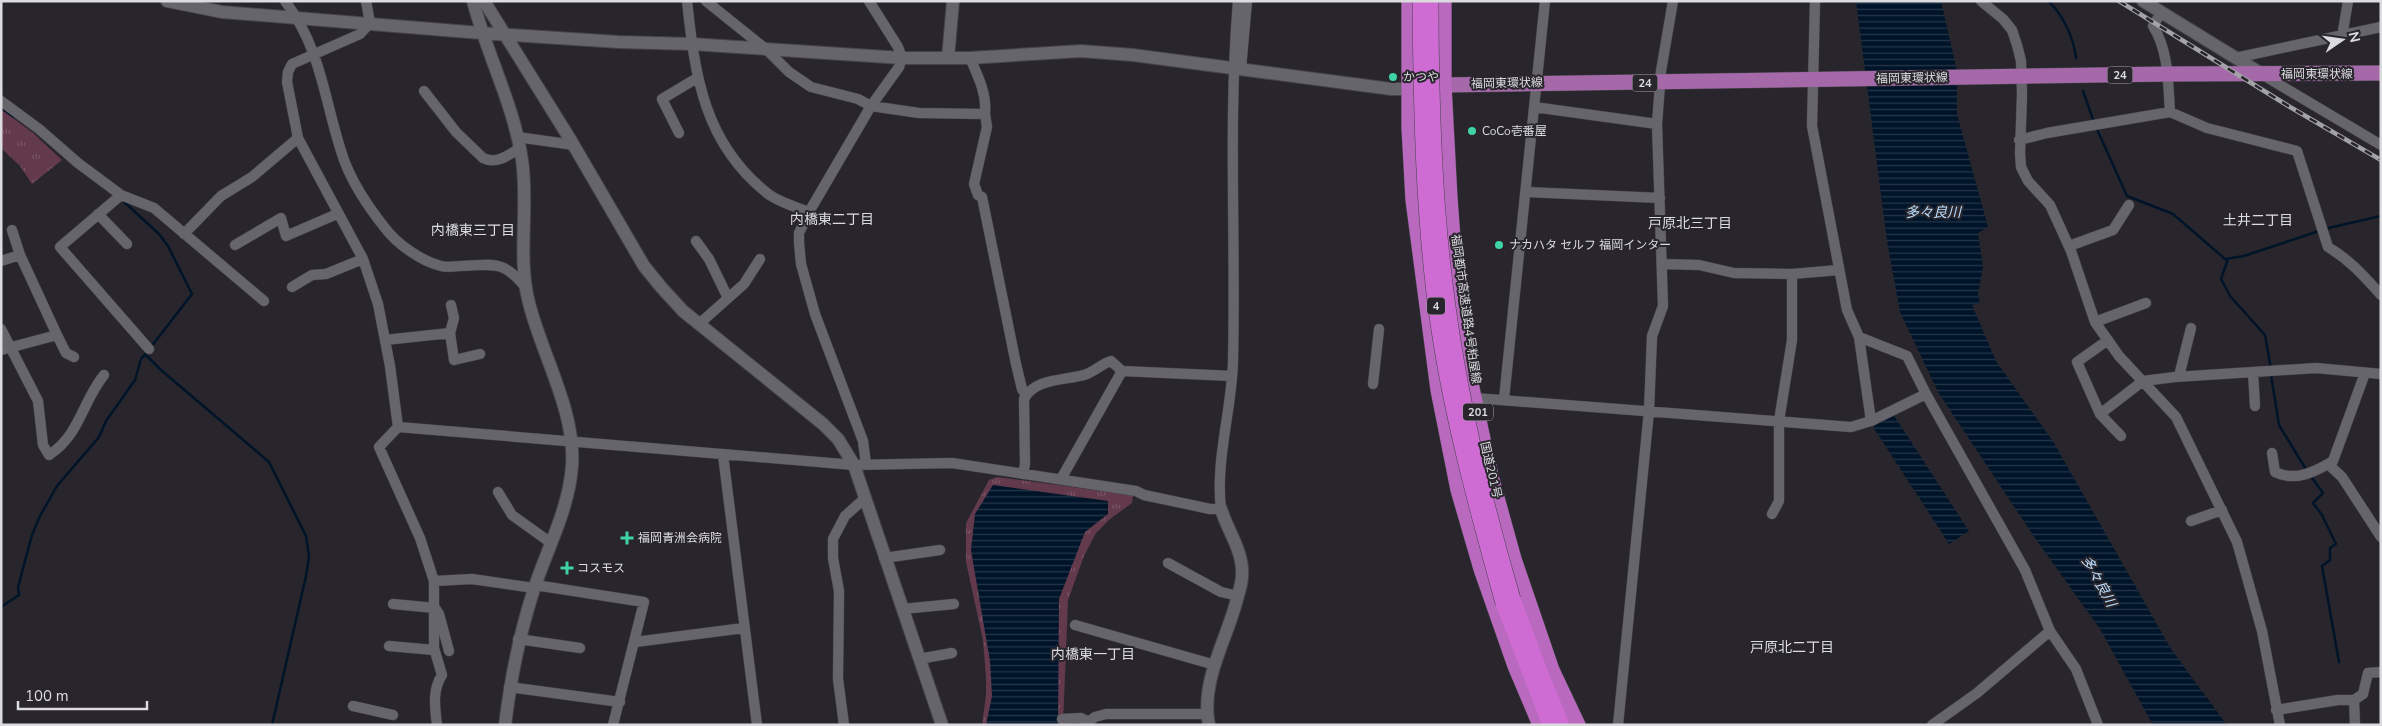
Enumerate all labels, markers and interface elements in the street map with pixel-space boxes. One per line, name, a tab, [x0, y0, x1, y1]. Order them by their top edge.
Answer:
north arrow	[2317, 15, 2367, 65]
text: N	[2344, 30, 2365, 44]
road number: 24	[2108, 66, 2132, 84]
street label: 福岡東環状線	[2281, 66, 2353, 82]
place label: かつや	[1403, 69, 1439, 85]
street label: 福岡東環状線	[1876, 69, 1948, 87]
marker: かつや	[1387, 71, 1399, 83]
street label: 福岡東環状線	[1471, 74, 1543, 92]
road number: 24	[1632, 75, 1658, 92]
place label: CoCo壱番屋	[1482, 123, 1547, 139]
marker: CoCo壱番屋	[1466, 125, 1478, 137]
water label: 多々良川	[1905, 203, 1963, 222]
district label: 内橋東二丁目	[790, 210, 874, 229]
district label: 土井二丁目	[2223, 211, 2293, 230]
district label: 戸原北三丁目	[1648, 214, 1732, 233]
district label: 内橋東三丁目	[431, 221, 515, 240]
street label: 福岡都市高速道路4号粕屋線	[1448, 233, 1484, 385]
place label: ナカハタ セルフ 福岡インター	[1509, 237, 1671, 253]
marker: ナカハタ セルフ 福岡インター	[1493, 239, 1505, 251]
road number: 4	[1427, 298, 1445, 314]
road number: 201	[1463, 404, 1493, 421]
street label: 国道201号	[1477, 440, 1505, 500]
place label: 福岡青洲会病院	[638, 530, 722, 546]
marker: 福岡青洲会病院	[620, 531, 634, 545]
water label: 多々良川	[2077, 552, 2121, 612]
place label: コスモス	[577, 560, 625, 576]
marker: コスモス	[561, 562, 573, 574]
district label: 戸原北二丁目	[1750, 638, 1834, 657]
district label: 内橋東一丁目	[1051, 645, 1135, 664]
scale bar	[18, 678, 146, 710]
text: 100 m	[25, 686, 69, 706]

